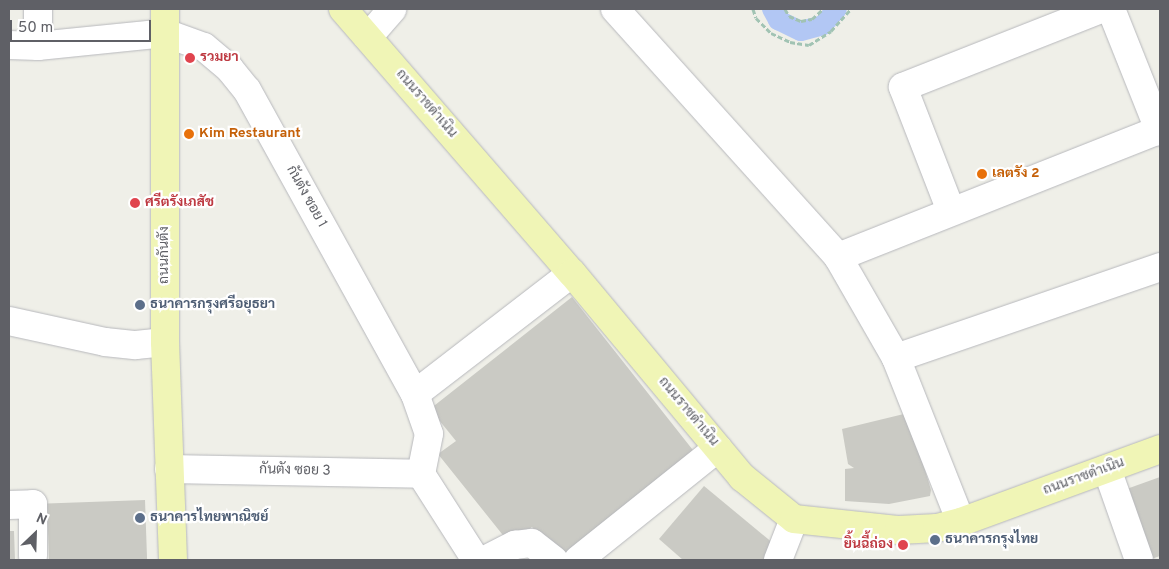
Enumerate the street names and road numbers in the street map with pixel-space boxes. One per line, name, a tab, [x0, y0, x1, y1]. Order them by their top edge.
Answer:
street label: ถนนราชดำเนิน	[392, 66, 460, 142]
street label: กันตัง ซอย 1	[282, 163, 330, 231]
street label: ถนนกันตัง	[157, 226, 173, 284]
street label: ถนนราชดำเนิน	[654, 374, 722, 450]
street label: ถนนราชดำเนิน	[1041, 455, 1127, 499]
street label: กันตัง ซอย 3	[259, 462, 331, 480]

